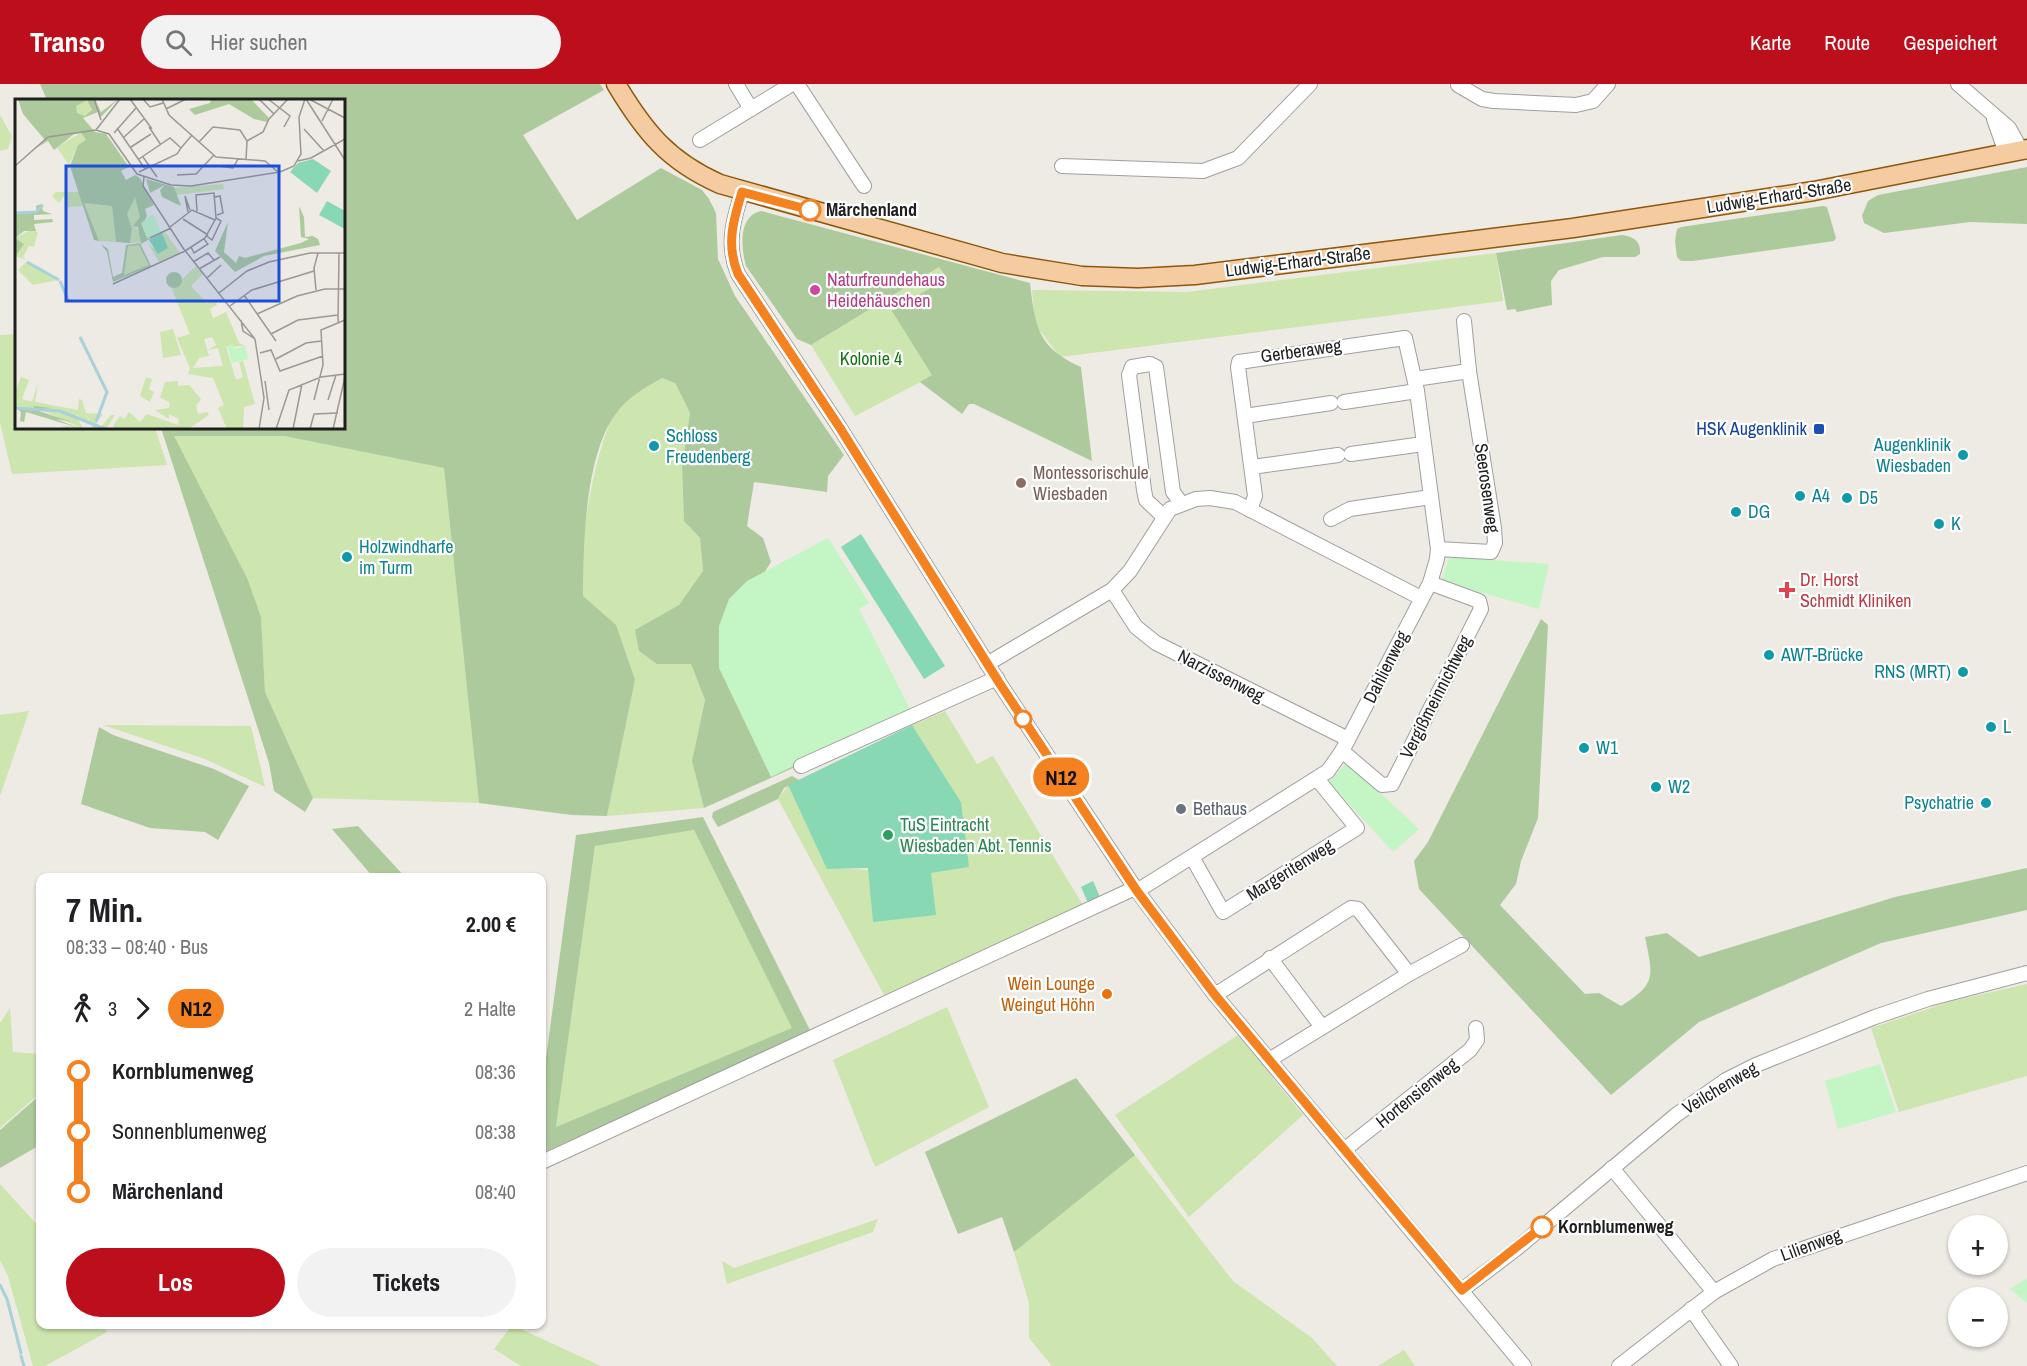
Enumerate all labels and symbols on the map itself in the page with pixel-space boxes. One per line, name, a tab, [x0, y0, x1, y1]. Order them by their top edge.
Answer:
inset map	[15, 99, 345, 429]
street label: Ludwig-Erhard-Straße	[1705, 172, 1853, 219]
place label: Märchenland	[826, 197, 917, 222]
marker: Märchenland	[799, 199, 821, 221]
street label: Ludwig-Erhard-Straße	[1224, 240, 1372, 283]
place label: Naturfreundehaus Heidehäuschen	[827, 267, 945, 313]
marker: Naturfreundehaus Heidehäuschen	[808, 283, 822, 297]
street label: Gerberaweg	[1259, 332, 1344, 369]
park label: Kolonie 4	[840, 346, 902, 371]
place label: HSK Augenklinik	[1696, 416, 1808, 441]
marker: HSK Augenklinik	[1812, 422, 1826, 436]
place label: Schloss Freudenberg	[666, 423, 751, 469]
place label: Augenklinik Wiesbaden	[1873, 432, 1952, 478]
marker: Schloss Freudenberg	[647, 439, 661, 453]
street label: Seerosenweg	[1469, 441, 1506, 535]
marker: Augenklinik Wiesbaden	[1956, 448, 1970, 462]
place label: Montessorischule Wiesbaden	[1033, 460, 1149, 506]
marker: Montessorischule Wiesbaden	[1014, 476, 1028, 490]
place label: A4	[1811, 483, 1830, 508]
place label: D5	[1859, 485, 1878, 510]
marker: A4	[1793, 489, 1807, 503]
marker: D5	[1840, 491, 1854, 505]
place label: DG	[1748, 499, 1770, 524]
marker: DG	[1729, 505, 1743, 519]
place label: K	[1951, 511, 1961, 536]
marker: K	[1932, 517, 1946, 531]
place label: Holzwindharfe im Turm	[359, 534, 453, 580]
marker: Holzwindharfe im Turm	[340, 550, 354, 564]
place label: Dr. Horst Schmidt Kliniken	[1800, 567, 1912, 613]
marker: Dr. Horst Schmidt Kliniken	[1778, 581, 1796, 599]
street label: Dahlienweg	[1357, 626, 1415, 707]
street label: Vergißmeinnichtweg	[1394, 630, 1478, 763]
place label: AWT-Brücke	[1780, 642, 1863, 667]
street label: Narzissenweg	[1174, 643, 1269, 708]
marker: AWT-Brücke	[1762, 648, 1776, 662]
place label: RNS (MRT)	[1874, 659, 1951, 684]
marker: RNS (MRT)	[1956, 665, 1970, 679]
unlabelled marker	[1014, 710, 1032, 728]
place label: L	[2003, 714, 2011, 739]
marker: L	[1984, 720, 1998, 734]
place label: W1	[1596, 735, 1619, 760]
marker: W1	[1577, 741, 1591, 755]
line badge: N12	[1026, 758, 1096, 796]
place label: W2	[1668, 774, 1690, 799]
marker: W2	[1649, 780, 1663, 794]
place label: Psychatrie	[1904, 790, 1974, 815]
place label: Bethaus	[1193, 796, 1247, 821]
marker: Psychatrie	[1979, 796, 1993, 810]
marker: Bethaus	[1174, 802, 1188, 816]
place label: TuS Eintracht Wiesbaden Abt. Tennis	[900, 812, 1052, 858]
marker: TuS Eintracht Wiesbaden Abt. Tennis	[881, 828, 895, 842]
street label: Margeritenweg	[1241, 832, 1339, 906]
place label: Wein Lounge Weingut Höhn	[1001, 971, 1095, 1017]
marker: Wein Lounge Weingut Höhn	[1100, 987, 1114, 1001]
street label: Hortensienweg	[1370, 1051, 1464, 1134]
street label: Veilchenweg	[1677, 1055, 1763, 1120]
place label: Kornblumenweg	[1558, 1214, 1674, 1239]
marker: Kornblumenweg	[1531, 1216, 1553, 1238]
street label: Lilienweg	[1777, 1222, 1846, 1267]

